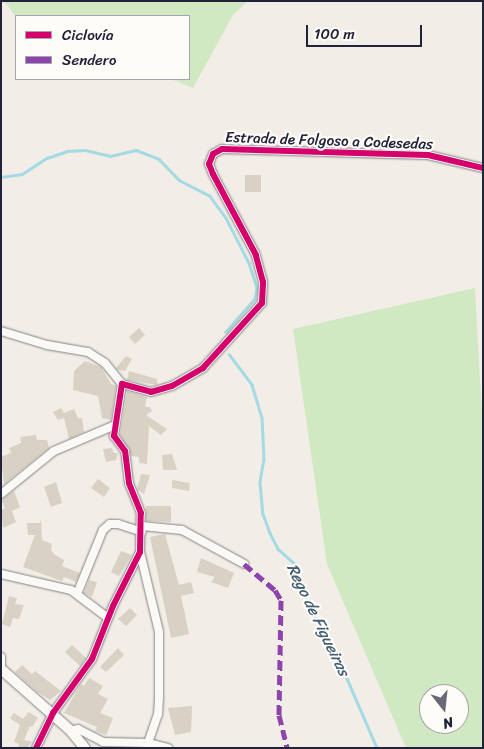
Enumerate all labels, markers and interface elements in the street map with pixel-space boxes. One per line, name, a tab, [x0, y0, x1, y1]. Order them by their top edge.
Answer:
legend	[15, 15, 190, 80]
scale bar	[309, 15, 425, 47]
text: 100 m	[314, 21, 355, 47]
text: Ciclovía	[62, 22, 114, 48]
text: Sendero	[62, 47, 116, 73]
street label: Estrada de Folgoso a Codesedas	[225, 128, 433, 154]
water label: Rego de Figueiras	[283, 561, 353, 679]
north arrow	[419, 684, 469, 734]
text: N	[440, 710, 456, 736]

